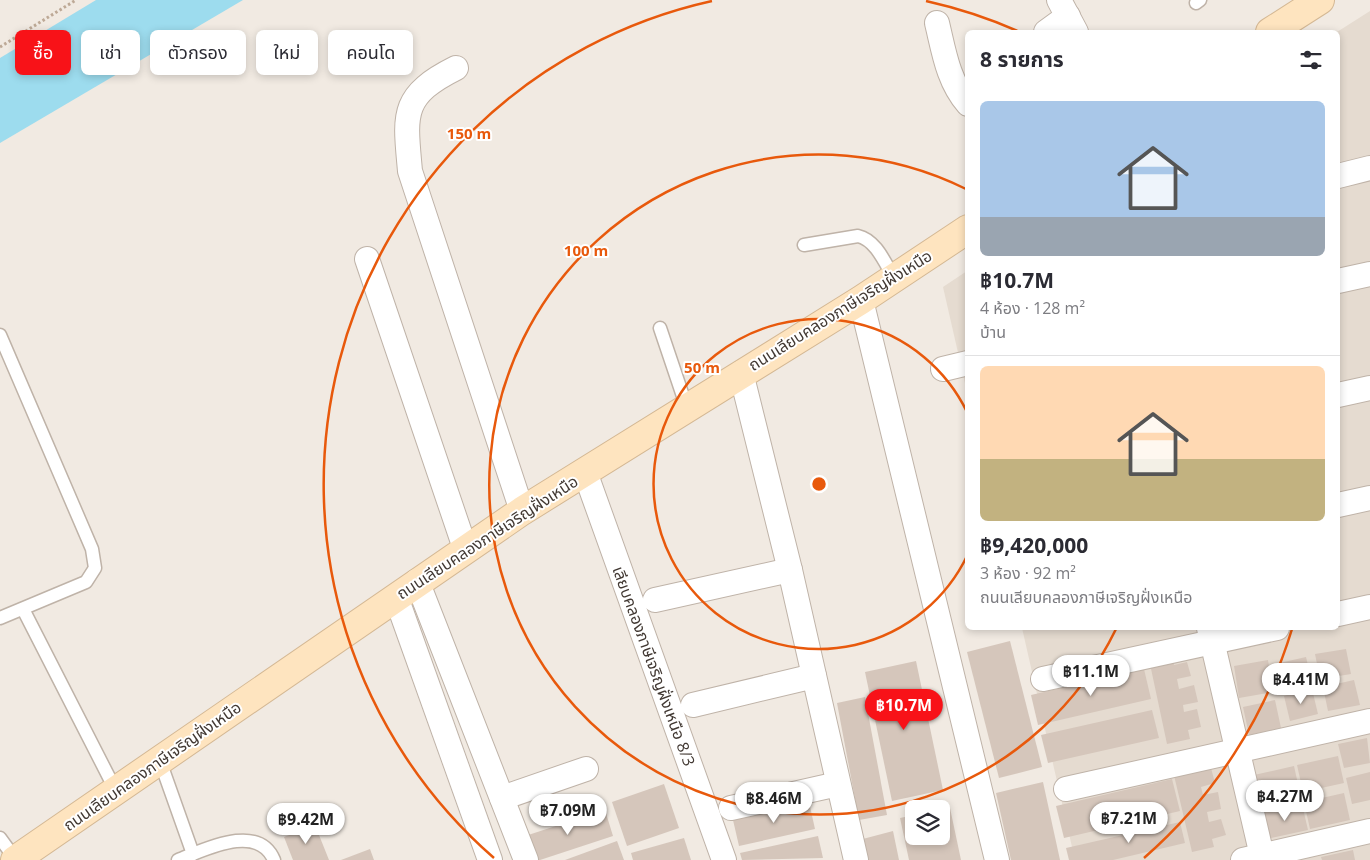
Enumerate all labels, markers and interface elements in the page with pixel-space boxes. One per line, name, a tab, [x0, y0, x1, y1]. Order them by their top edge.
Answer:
chip: ซื้อ	[15, 30, 71, 75]
chip: เช่า	[81, 30, 140, 75]
chip: ตัวกรอง	[150, 30, 246, 75]
chip: ใหม่	[256, 30, 318, 75]
chip: คอนโด	[328, 30, 413, 75]
text: 8 รายการ	[980, 45, 1064, 73]
icon: filters	[1297, 46, 1325, 74]
text: 150 m	[447, 123, 491, 143]
icon: home	[1108, 133, 1198, 223]
text: 100 m	[564, 240, 608, 260]
street label: ถนนเลียบคลองภาษีเจริญฝั่งเหนือ	[744, 244, 936, 376]
text: ฿10.7M	[980, 266, 1054, 294]
text: 4 ห้อง · 128 m²	[980, 297, 1085, 319]
text: บ้าน	[980, 321, 1006, 343]
text: 50 m	[684, 357, 720, 377]
icon: home	[1108, 399, 1198, 489]
street label: ถนนเลียบคลองภาษีเจริญฝั่งเหนือ	[392, 470, 582, 604]
centre of rings	[810, 475, 828, 493]
text: ฿9,420,000	[980, 531, 1088, 559]
text: 3 ห้อง · 92 m²	[980, 562, 1076, 584]
street label: เลียบคลองภาษีเจริญฝั่งเหนือ 8/3	[607, 563, 701, 769]
text: ถนนเลียบคลองภาษีเจริญฝั่งเหนือ	[980, 586, 1192, 608]
pin: ฿11.1M	[1050, 654, 1132, 697]
text: ฿11.1M	[1063, 660, 1119, 682]
pin: ฿4.41M	[1260, 662, 1342, 705]
text: ฿4.41M	[1273, 668, 1329, 690]
pin: ฿10.7M	[863, 688, 945, 731]
text: ฿10.7M	[876, 694, 932, 716]
street label: ถนนเลียบคลองภาษีเจริญฝั่งเหนือ	[59, 696, 245, 836]
pin: ฿4.27M	[1244, 780, 1326, 822]
pin: ฿8.46M	[733, 782, 815, 824]
text: ฿4.27M	[1257, 785, 1313, 807]
text: ฿8.46M	[746, 787, 802, 809]
pin: ฿7.09M	[527, 794, 609, 836]
text: ฿7.09M	[540, 799, 596, 821]
map controls	[905, 800, 950, 845]
button: layers	[905, 800, 950, 845]
pin: ฿9.42M	[265, 802, 347, 845]
pin: ฿7.21M	[1088, 802, 1170, 844]
text: ฿7.21M	[1101, 807, 1157, 829]
text: ฿9.42M	[278, 808, 334, 830]

